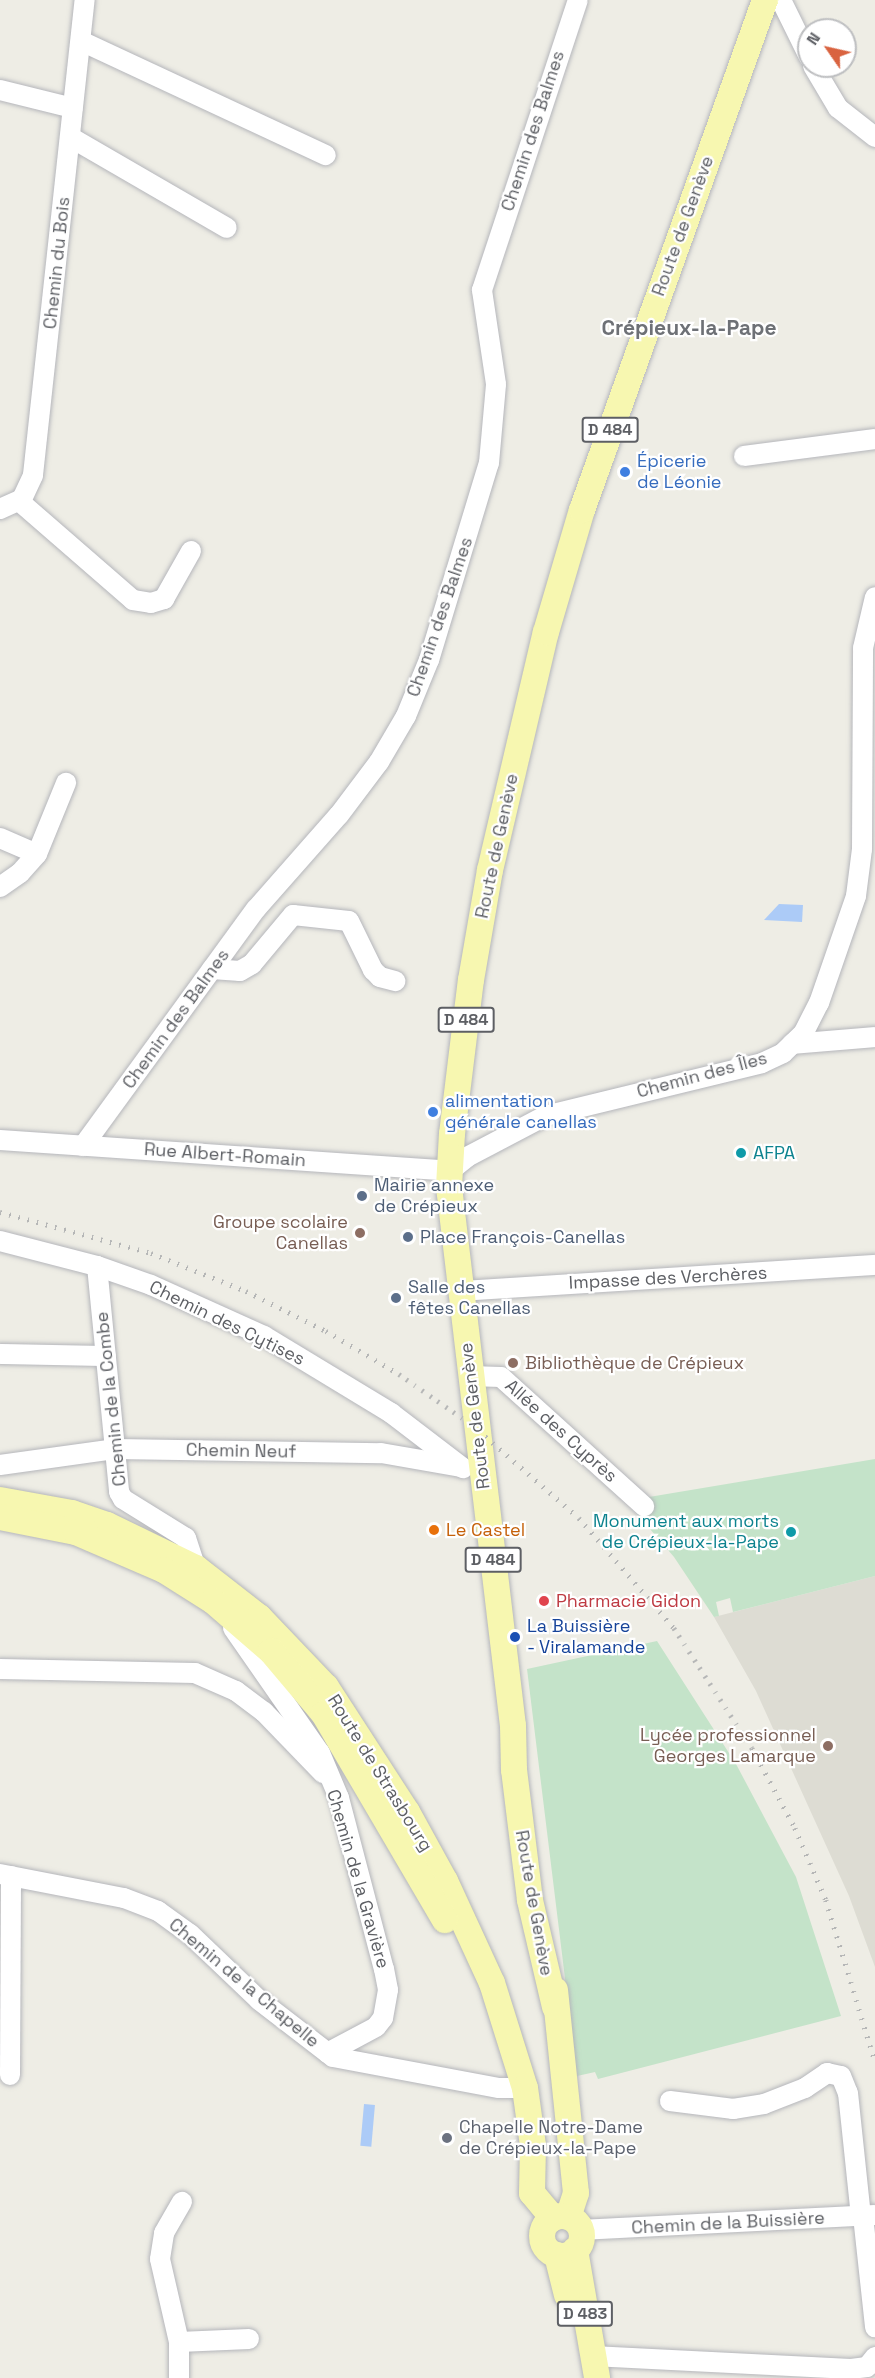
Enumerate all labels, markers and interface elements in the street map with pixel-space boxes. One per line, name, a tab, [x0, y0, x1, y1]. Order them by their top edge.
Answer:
north arrow	[797, 18, 857, 78]
text: N	[802, 28, 825, 49]
street label: Chemin des Balmes	[497, 48, 569, 214]
street label: Route de Genève	[648, 153, 718, 299]
street label: Chemin du Bois	[39, 196, 75, 330]
district label: Crépieux-la-Pape	[601, 315, 777, 341]
road number: D 484	[582, 417, 638, 443]
place label: Épicerie de Léonie	[637, 451, 722, 494]
marker: Épicerie de Léonie	[618, 465, 632, 479]
street label: Chemin des Balmes	[403, 534, 477, 700]
street label: Route de Genève	[471, 772, 523, 920]
street label: Chemin des Balmes	[118, 945, 234, 1093]
road number: D 484	[438, 1007, 494, 1033]
street label: Chemin des Îles	[634, 1047, 770, 1103]
place label: alimentation générale canellas	[445, 1091, 597, 1134]
marker: alimentation générale canellas	[426, 1105, 440, 1119]
street label: Rue Albert-Romain	[143, 1139, 307, 1171]
place label: AFPA	[753, 1142, 795, 1164]
marker: AFPA	[734, 1146, 748, 1160]
place label: Mairie annexe de Crépieux	[374, 1175, 494, 1218]
marker: Mairie annexe de Crépieux	[355, 1189, 369, 1203]
place label: Groupe scolaire Canellas	[213, 1212, 348, 1254]
marker: Groupe scolaire Canellas	[353, 1226, 367, 1240]
place label: Place François-Canellas	[420, 1226, 625, 1248]
marker: Place François-Canellas	[401, 1230, 415, 1244]
street label: Impasse des Verchères	[568, 1262, 768, 1294]
street label: Chemin des Cytises	[146, 1276, 308, 1370]
place label: Salle des fêtes Canellas	[408, 1277, 531, 1320]
marker: Salle des fêtes Canellas	[389, 1291, 403, 1305]
street label: Chemin de la Combe	[91, 1311, 131, 1487]
street label: Route de Genève	[455, 1342, 495, 1490]
place label: Bibliothèque de Crépieux	[525, 1352, 744, 1374]
marker: Bibliothèque de Crépieux	[506, 1356, 520, 1370]
street label: Allée des Cyprès	[501, 1375, 621, 1487]
street label: Chemin Neuf	[186, 1439, 296, 1463]
place label: Monument aux morts de Crépieux-la-Pape	[593, 1511, 779, 1553]
place label: Le Castel	[446, 1519, 525, 1541]
marker: Le Castel	[427, 1523, 441, 1537]
marker: Monument aux morts de Crépieux-la-Pape	[784, 1525, 798, 1539]
road number: D 484	[464, 1547, 522, 1573]
place label: Pharmacie Gidon	[556, 1590, 701, 1612]
marker: Pharmacie Gidon	[537, 1594, 551, 1608]
place label: La Buissière - Viralamande	[527, 1616, 646, 1658]
marker: La Buissière - Viralamande	[508, 1630, 522, 1644]
street label: Route de Strasbourg	[323, 1691, 437, 1855]
place label: Lycée professionnel Georges Lamarque	[640, 1725, 816, 1768]
marker: Lycée professionnel Georges Lamarque	[821, 1739, 835, 1753]
street label: Chemin de la Gravière	[322, 1787, 394, 1971]
street label: Route de Genève	[511, 1829, 557, 1977]
street label: Chemin de la Chapelle	[164, 1914, 324, 2052]
place label: Chapelle Notre-Dame de Crépieux-la-Pape	[459, 2117, 643, 2160]
marker: Chapelle Notre-Dame de Crépieux-la-Pape	[440, 2131, 454, 2145]
street label: Chemin de la Buissière	[631, 2207, 825, 2239]
road number: D 483	[556, 2301, 614, 2327]

